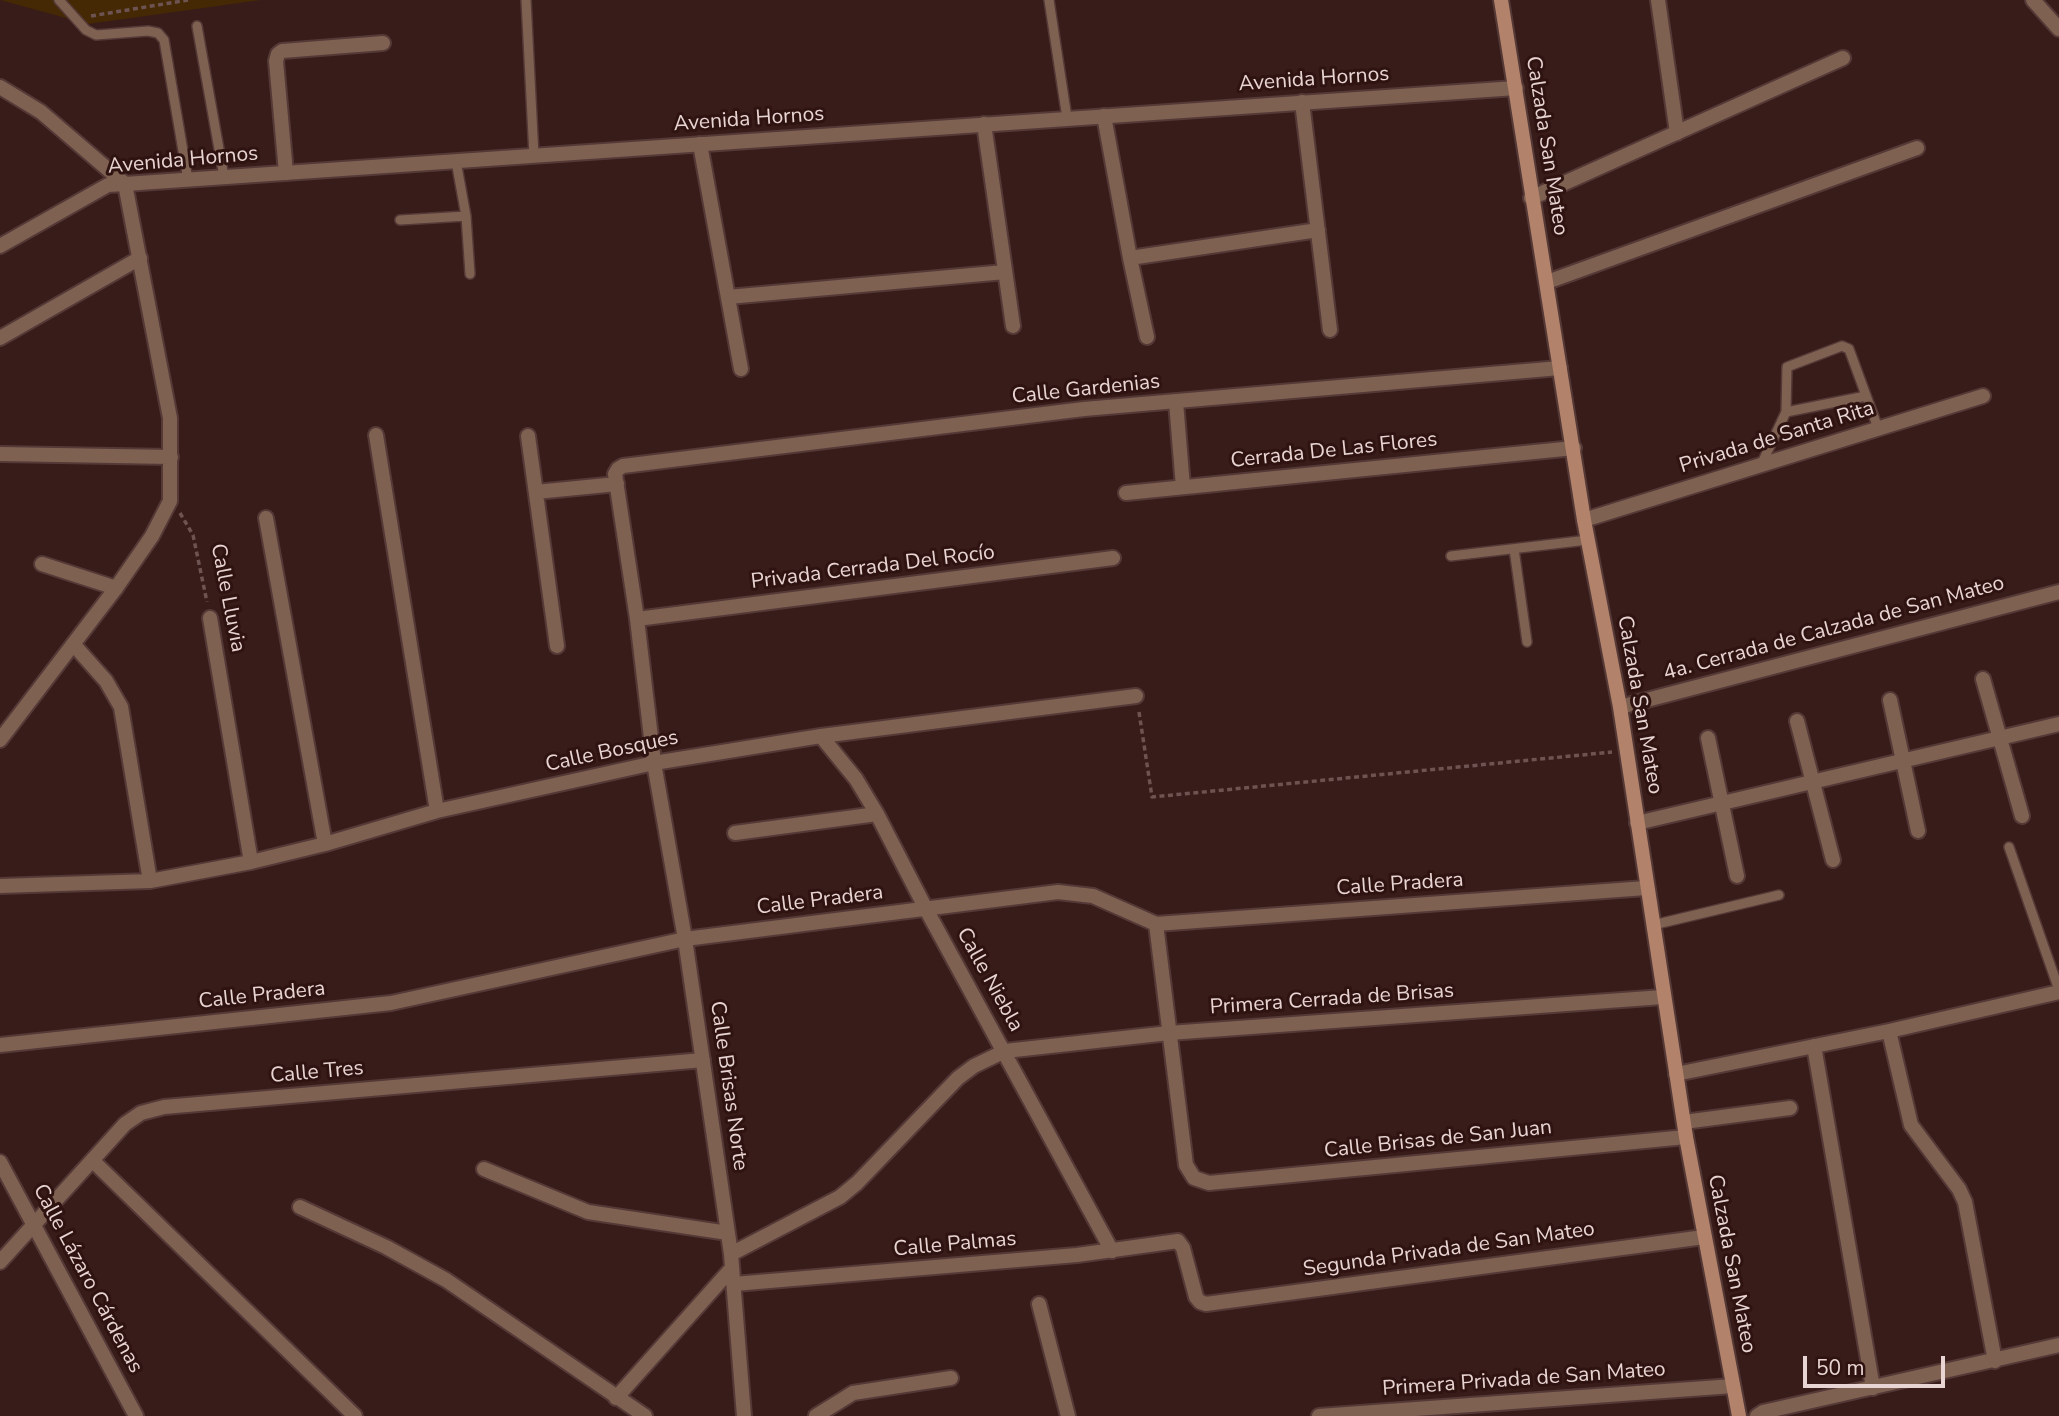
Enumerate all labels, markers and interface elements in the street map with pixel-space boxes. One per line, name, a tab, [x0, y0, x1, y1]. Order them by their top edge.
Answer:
street label: Calzada San Mateo	[1519, 55, 1573, 237]
street label: Avenida Hornos	[1238, 62, 1390, 98]
street label: Avenida Hornos	[673, 102, 825, 138]
street label: Avenida Hornos	[107, 142, 259, 180]
street label: Calle Gardenias	[1011, 370, 1161, 410]
street label: Privada de Santa Rita	[1677, 396, 1877, 480]
street label: Cerrada De Las Flores	[1229, 428, 1439, 474]
street label: Privada Cerrada Del Rocío	[750, 541, 996, 595]
street label: Calle Lluvia	[204, 542, 250, 654]
street label: 4a. Cerrada de Calzada de San Mateo	[1661, 571, 2007, 687]
street label: Calzada San Mateo	[1611, 614, 1667, 796]
street label: Calle Bosques	[543, 726, 681, 778]
street label: Calle Pradera	[1336, 868, 1464, 902]
street label: Calle Pradera	[755, 881, 885, 921]
street label: Calle Niebla	[950, 924, 1028, 1036]
street label: Calle Pradera	[197, 977, 327, 1015]
street label: Primera Cerrada de Brisas	[1209, 979, 1455, 1021]
street label: Calle Brisas Norte	[704, 1000, 752, 1172]
street label: Calle Tres	[269, 1056, 365, 1090]
street label: Calle Brisas de San Juan	[1323, 1116, 1553, 1164]
street label: Calzada San Mateo	[1701, 1173, 1761, 1355]
street label: Calle Lázaro Cárdenas	[26, 1180, 148, 1378]
street label: Segunda Privada de San Mateo	[1302, 1217, 1596, 1283]
street label: Calle Palmas	[893, 1227, 1017, 1263]
scale bar	[1807, 1342, 1949, 1386]
text: 50 m	[1816, 1354, 1865, 1382]
street label: Primera Privada de San Mateo	[1382, 1358, 1666, 1402]

